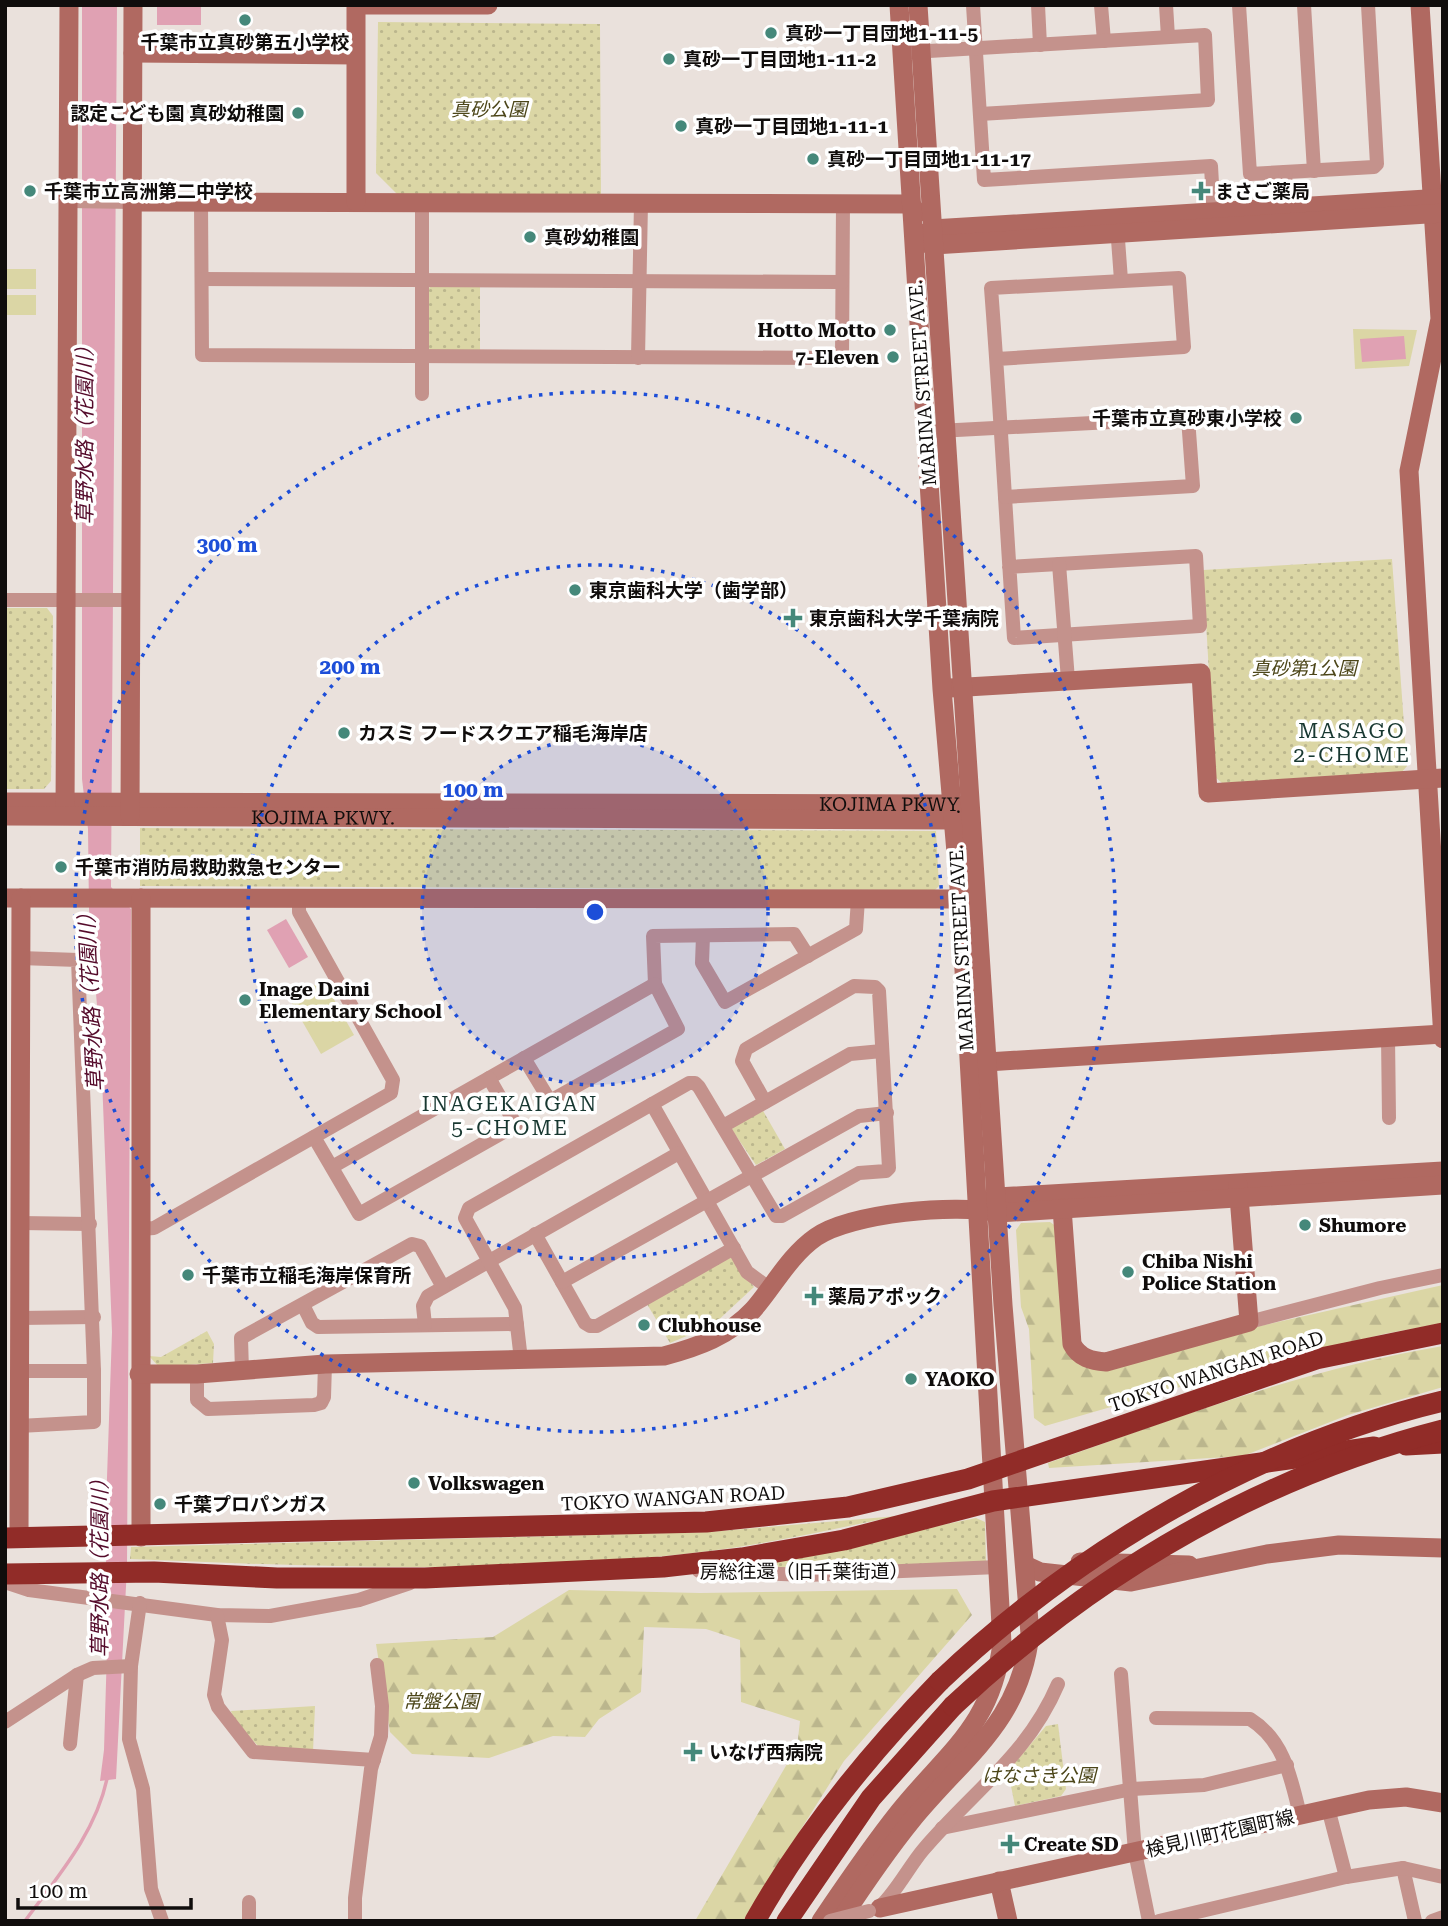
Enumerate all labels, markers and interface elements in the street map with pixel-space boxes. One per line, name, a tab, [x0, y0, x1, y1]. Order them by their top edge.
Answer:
marker: 千葉市立真砂第五小学校	[237, 12, 253, 28]
place label: 真砂一丁目団地1-11-5	[785, 22, 979, 45]
marker: 真砂一丁目団地1-11-5	[763, 25, 779, 41]
place label: 千葉市立真砂第五小学校	[140, 31, 350, 54]
place label: 真砂一丁目団地1-11-2	[683, 48, 876, 71]
marker: 真砂一丁目団地1-11-2	[661, 51, 677, 67]
park label: 真砂公園	[451, 98, 530, 121]
place label: 認定こども園 真砂幼稚園	[70, 102, 284, 125]
marker: 認定こども園 真砂幼稚園	[290, 105, 306, 121]
place label: 真砂一丁目団地1-11-1	[695, 115, 889, 138]
marker: 真砂一丁目団地1-11-1	[673, 118, 689, 134]
place label: 真砂一丁目団地1-11-17	[827, 148, 1031, 171]
marker: 真砂一丁目団地1-11-17	[805, 151, 821, 167]
place label: 千葉市立高洲第二中学校	[44, 180, 253, 203]
place label: まさご薬局	[1215, 180, 1310, 203]
marker: 千葉市立高洲第二中学校	[22, 183, 38, 199]
marker: まさご薬局	[1193, 183, 1209, 199]
place label: 真砂幼稚園	[544, 226, 639, 249]
marker: 真砂幼稚園	[522, 229, 538, 245]
street label: MARINA STREET AVE.	[904, 279, 941, 487]
place label: Hotto Motto	[757, 319, 876, 342]
marker: Hotto Motto	[882, 322, 898, 338]
water label: 草野水路（花園川）	[73, 336, 97, 525]
place label: 7-Eleven	[795, 346, 879, 369]
marker: 7-Eleven	[885, 349, 901, 365]
place label: 千葉市立真砂東小学校	[1092, 407, 1282, 430]
marker: 千葉市立真砂東小学校	[1288, 410, 1304, 426]
text: 300 m	[197, 533, 257, 557]
place label: 東京歯科大学（歯学部）	[589, 579, 798, 602]
marker: 東京歯科大学（歯学部）	[567, 582, 583, 598]
place label: 東京歯科大学千葉病院	[809, 607, 999, 630]
marker: 東京歯科大学千葉病院	[783, 608, 803, 628]
text: 200 m	[320, 655, 380, 679]
park label: 真砂第1公園	[1251, 657, 1360, 680]
district label: MASAGO 2-CHOME	[1293, 719, 1411, 767]
place label: カスミ フードスクエア稲毛海岸店	[358, 722, 648, 745]
marker: カスミ フードスクエア稲毛海岸店	[336, 725, 352, 741]
text: 100 m	[443, 778, 503, 802]
street label: KOJIMA PKWY.	[819, 793, 966, 818]
street label: KOJIMA PKWY.	[251, 806, 395, 830]
street label: MARINA STREET AVE.	[945, 844, 978, 1052]
place label: 千葉市消防局救助救急センター	[75, 856, 341, 879]
marker: 千葉市消防局救助救急センター	[53, 859, 69, 875]
centre of rings	[583, 900, 607, 924]
water label: 草野水路（花園川）	[74, 902, 108, 1092]
place label: Inage Daini Elementary School	[259, 978, 442, 1023]
marker: Inage Daini Elementary School	[237, 992, 253, 1008]
district label: INAGEKAIGAN 5-CHOME	[422, 1092, 598, 1140]
place label: Shumore	[1319, 1214, 1406, 1237]
marker: Shumore	[1297, 1217, 1313, 1233]
place label: Chiba Nishi Police Station	[1142, 1250, 1276, 1295]
place label: 千葉市立稲毛海岸保育所	[202, 1264, 411, 1287]
marker: Chiba Nishi Police Station	[1120, 1264, 1136, 1280]
marker: 千葉市立稲毛海岸保育所	[180, 1267, 196, 1283]
place label: 薬局アポック	[828, 1285, 942, 1308]
marker: 薬局アポック	[806, 1288, 822, 1304]
place label: Clubhouse	[658, 1314, 761, 1337]
marker: Clubhouse	[636, 1317, 652, 1333]
street label: TOKYO WANGAN ROAD	[1106, 1326, 1326, 1417]
place label: YAOKO	[925, 1368, 995, 1391]
marker: YAOKO	[903, 1371, 919, 1387]
water label: 草野水路（花園川）	[88, 1469, 112, 1658]
place label: Volkswagen	[428, 1472, 544, 1495]
marker: Volkswagen	[406, 1475, 422, 1491]
street label: TOKYO WANGAN ROAD	[560, 1481, 786, 1516]
place label: 千葉プロパンガス	[174, 1493, 327, 1516]
marker: 千葉プロパンガス	[152, 1496, 168, 1512]
street label: 房総往還（旧千葉街道）	[699, 1560, 909, 1583]
park label: 常盤公園	[403, 1690, 482, 1713]
place label: いなげ西病院	[709, 1741, 823, 1764]
marker: いなげ西病院	[683, 1742, 703, 1762]
park label: はなさき公園	[982, 1764, 1099, 1787]
street label: 検見川町花園町線	[1143, 1805, 1297, 1862]
place label: Create SD	[1024, 1833, 1119, 1856]
marker: Create SD	[1002, 1836, 1018, 1852]
scale bar	[18, 1867, 191, 1911]
text: 100 m	[28, 1879, 88, 1903]

